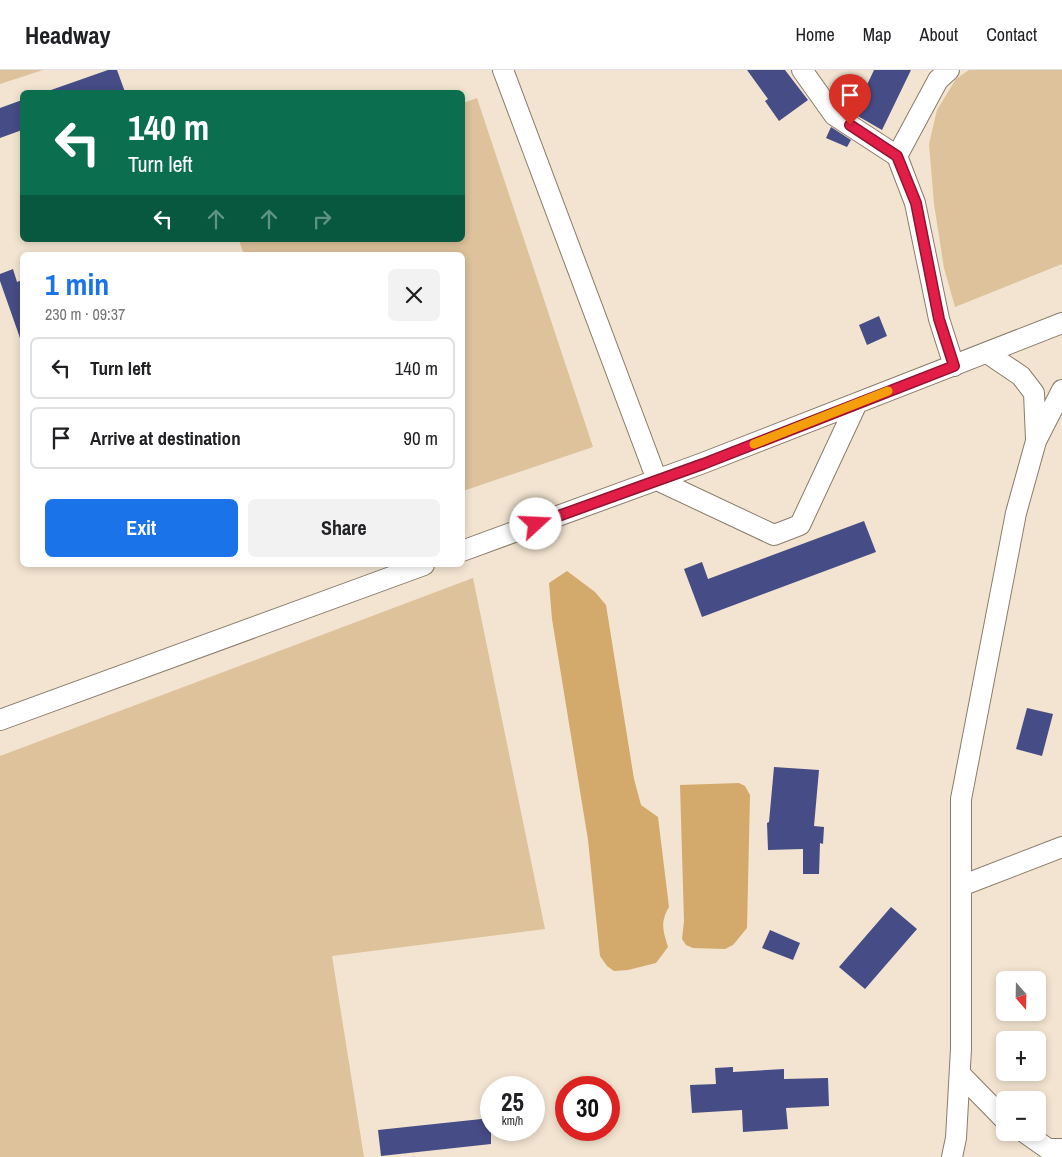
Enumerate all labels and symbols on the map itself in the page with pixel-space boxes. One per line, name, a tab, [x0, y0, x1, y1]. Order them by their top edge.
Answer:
pin	[829, 74, 871, 125]
position arrow	[509, 497, 561, 549]
north arrow	[996, 971, 1046, 1021]
speed limit sign: 30	[555, 1076, 620, 1141]

